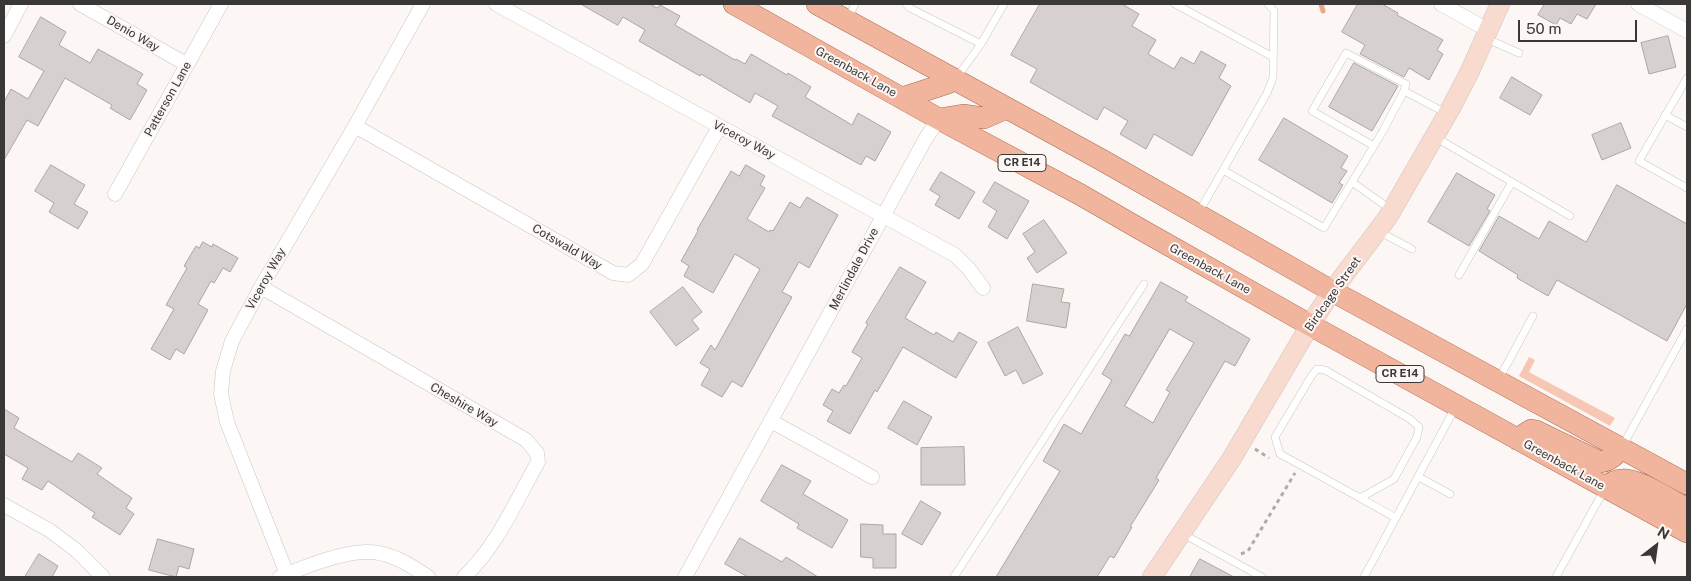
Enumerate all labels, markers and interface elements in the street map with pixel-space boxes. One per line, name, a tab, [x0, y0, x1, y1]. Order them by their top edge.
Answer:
scale bar	[1521, 10, 1640, 42]
street label: Denio Way	[104, 13, 162, 55]
text: 50 m	[1526, 20, 1561, 37]
street label: Greenback Lane	[813, 44, 899, 100]
street label: Patterson Lane	[141, 59, 195, 139]
street label: Viceroy Way	[710, 118, 778, 162]
road number: CR E14	[998, 154, 1046, 172]
street label: Cotswald Way	[529, 221, 605, 273]
street label: Merlindale Drive	[826, 225, 882, 313]
street label: Greenback Lane	[1167, 241, 1253, 297]
street label: Viceroy Way	[243, 245, 289, 313]
street label: Birdcage Street	[1302, 254, 1364, 334]
road number: CR E14	[1376, 366, 1424, 382]
street label: Cheshire Way	[427, 380, 501, 430]
street label: Greenback Lane	[1521, 437, 1607, 493]
north arrow	[1631, 521, 1681, 571]
text: N	[1655, 523, 1672, 543]

